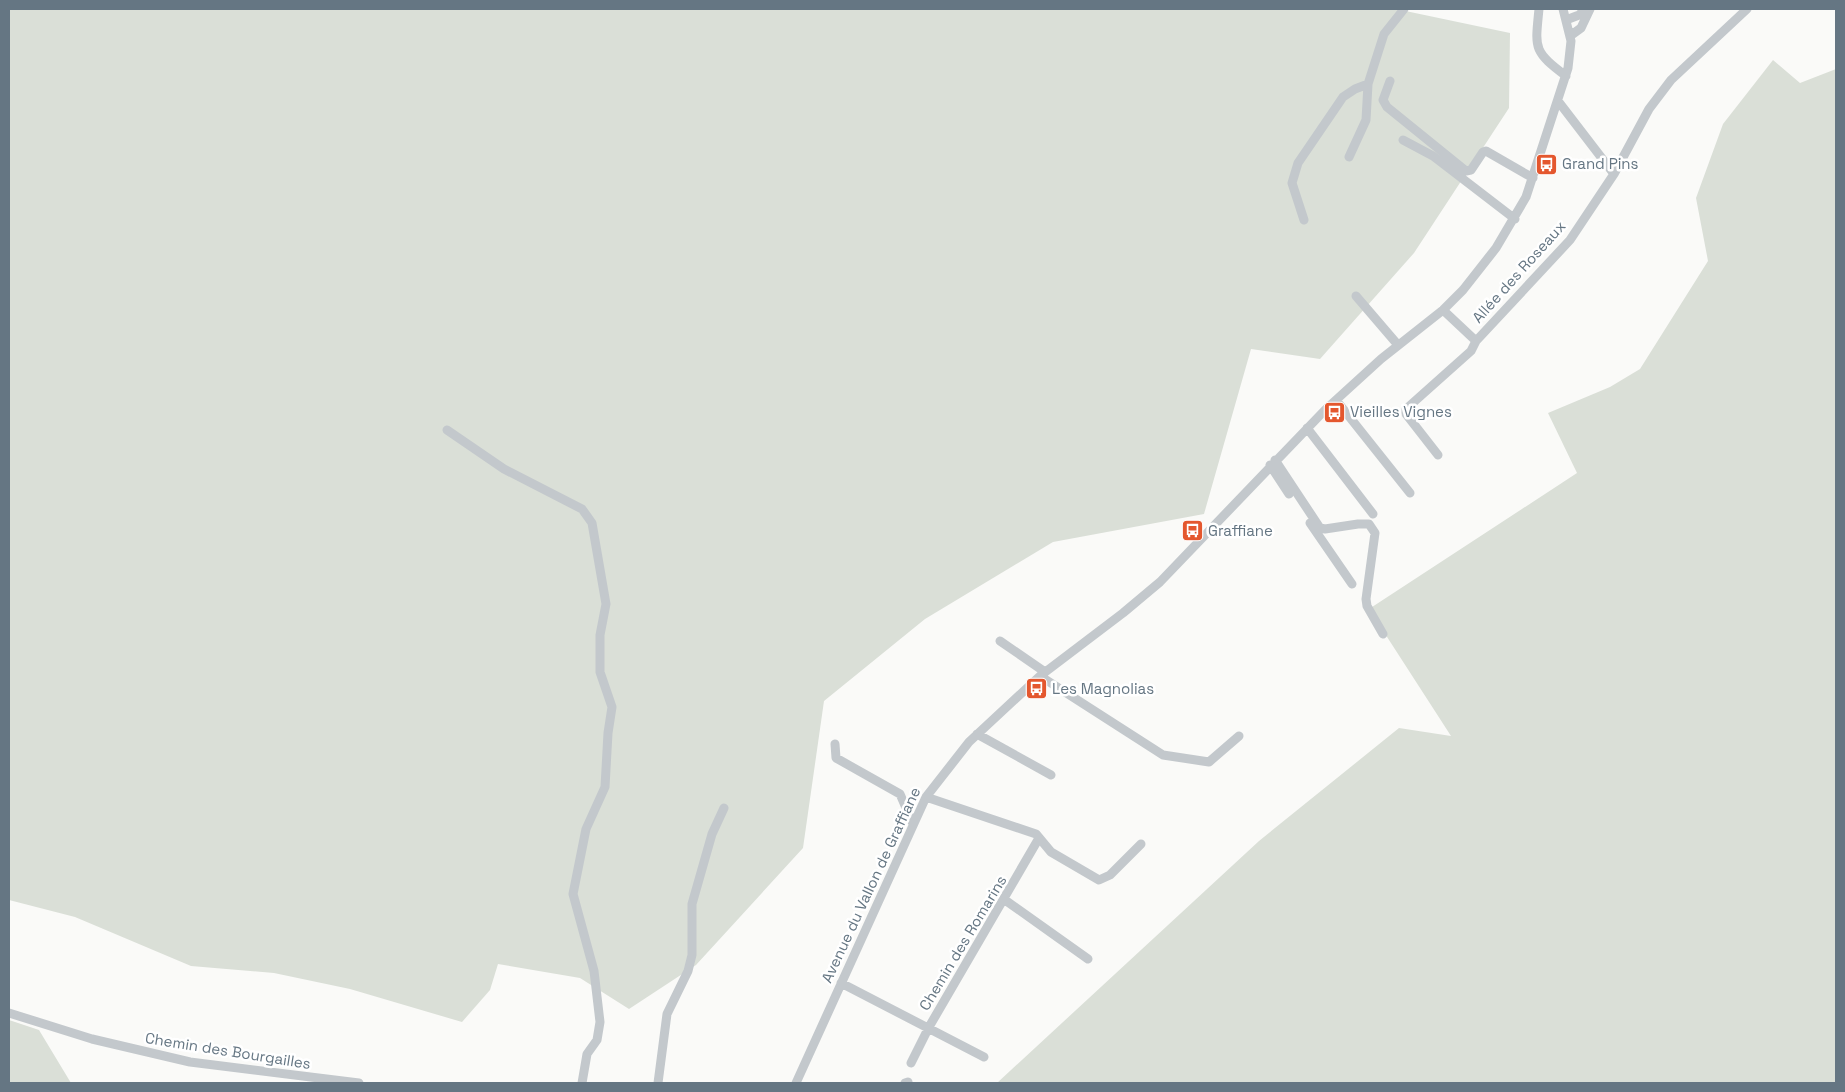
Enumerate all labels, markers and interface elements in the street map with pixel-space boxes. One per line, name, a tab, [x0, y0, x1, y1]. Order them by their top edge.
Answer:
bus stop icon: Grand Pins	[1534, 152, 1558, 176]
place label: Grand Pins	[1562, 154, 1639, 173]
street label: Allée des Roseaux	[1468, 217, 1570, 327]
bus stop icon: Vieilles Vignes	[1322, 400, 1346, 424]
place label: Vieilles Vignes	[1350, 402, 1452, 421]
bus stop icon: Graffiane	[1180, 519, 1204, 543]
place label: Graffiane	[1208, 521, 1273, 540]
bus stop icon: Les Magnolias	[1024, 677, 1048, 701]
place label: Les Magnolias	[1052, 679, 1154, 698]
street label: Avenue du Vallon de Graffiane	[817, 784, 924, 986]
street label: Chemin des Romarins	[915, 872, 1011, 1014]
street label: Chemin des Bourgailles	[144, 1028, 312, 1073]

